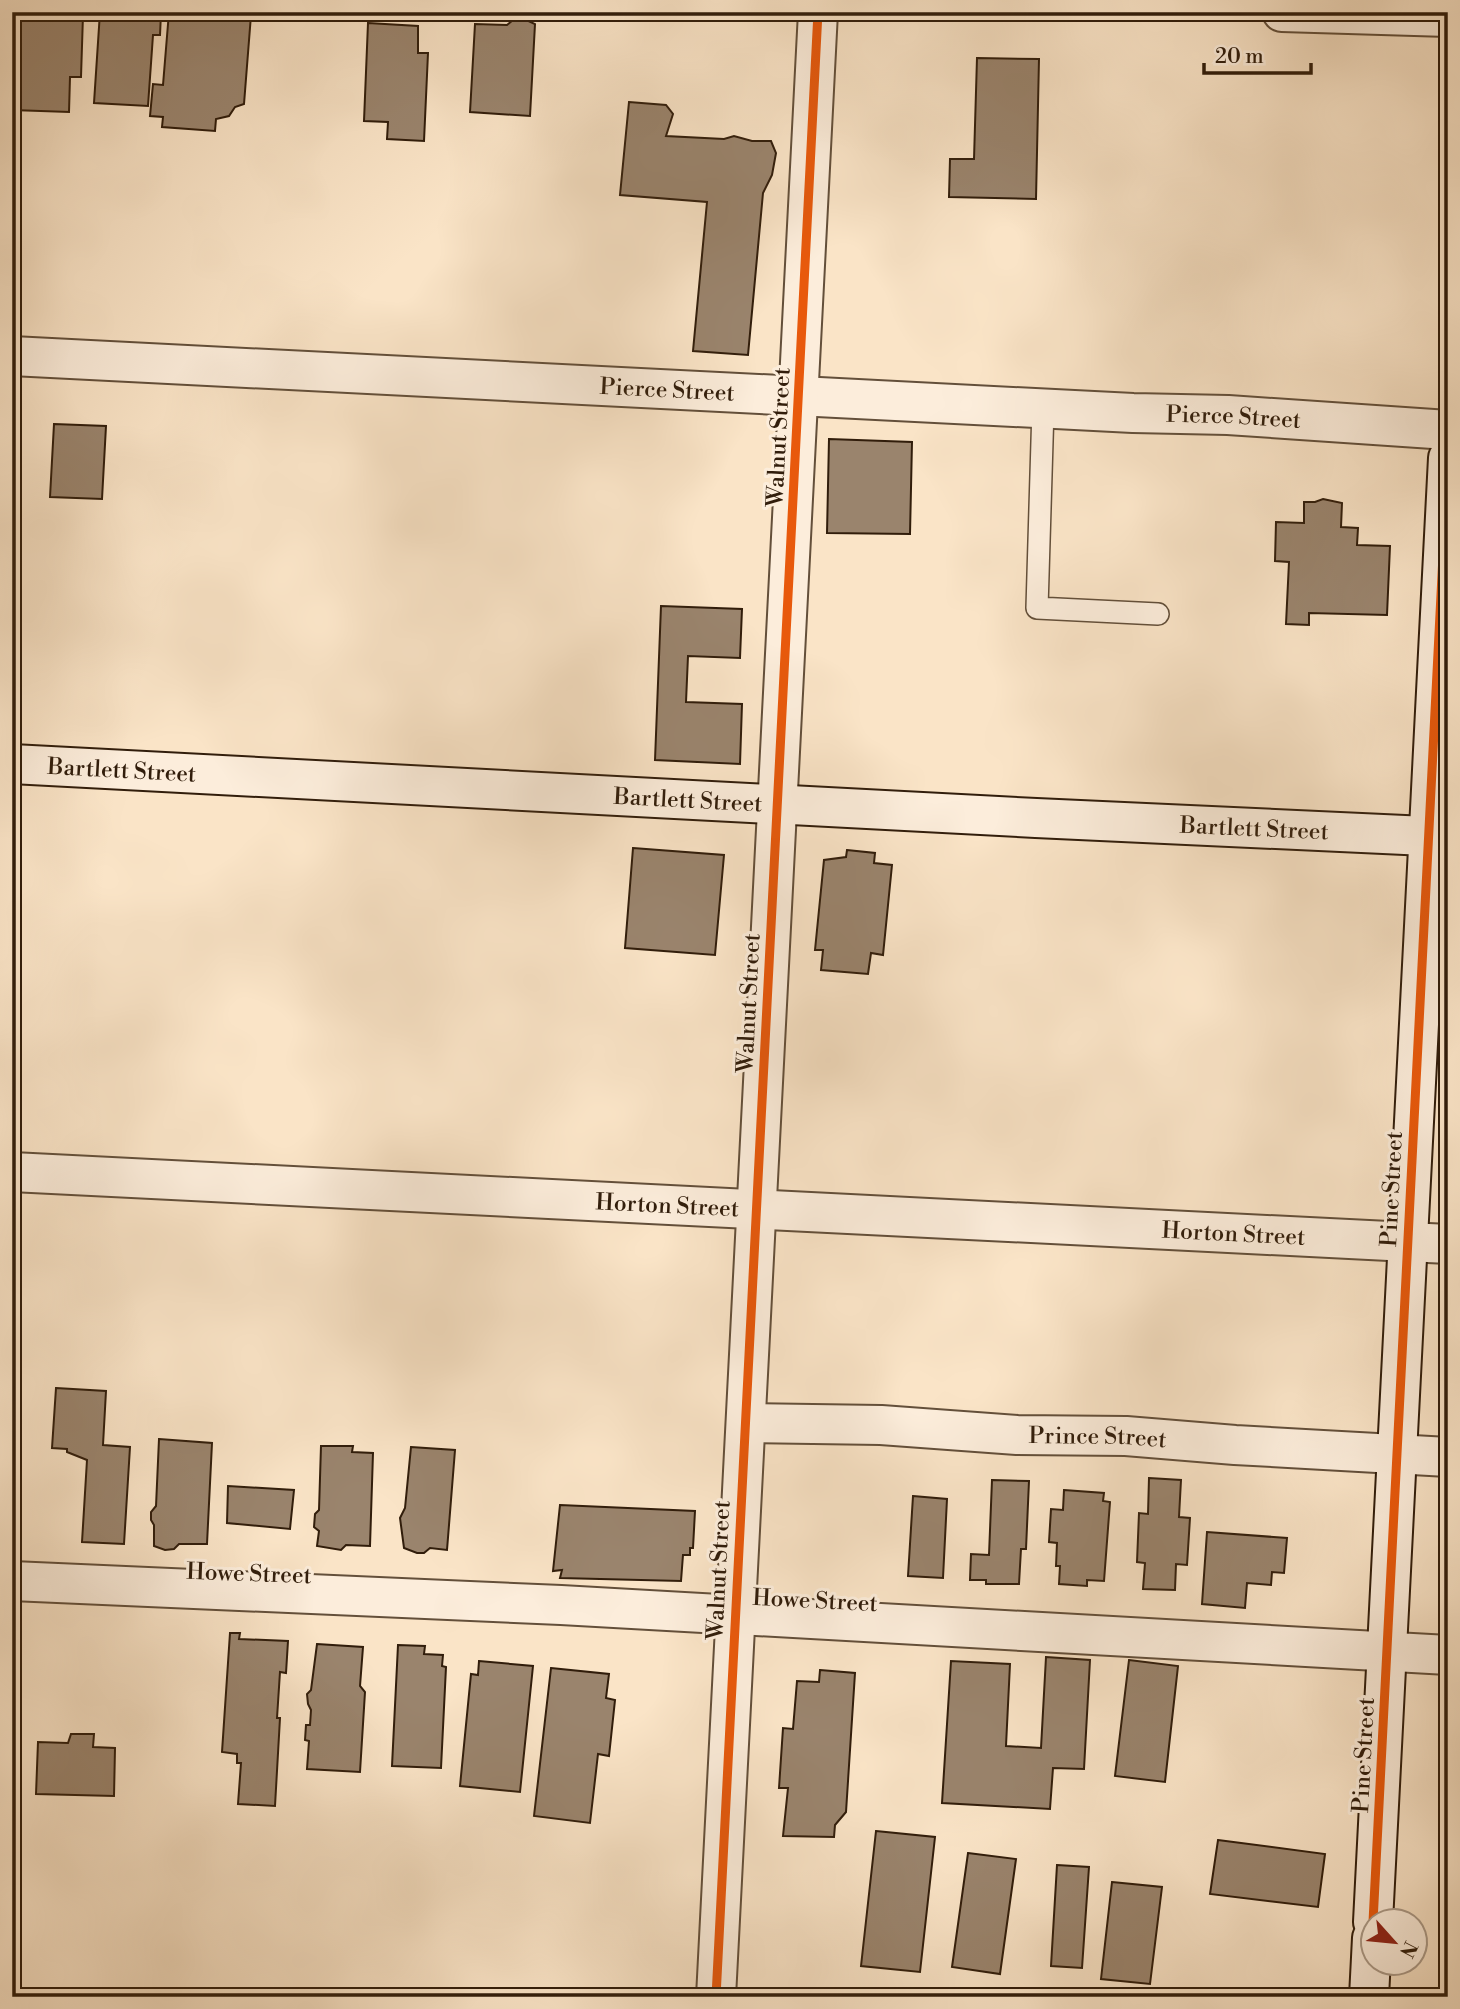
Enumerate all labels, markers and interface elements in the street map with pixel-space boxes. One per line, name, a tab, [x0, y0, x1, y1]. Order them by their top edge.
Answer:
scale bar	[1204, 32, 1311, 76]
text: 20 m	[1215, 44, 1264, 70]
street label: Walnut Street	[761, 366, 797, 509]
street label: Pierce Street	[599, 373, 735, 408]
street label: Pierce Street	[1166, 401, 1302, 435]
street label: Bartlett Street	[46, 753, 197, 789]
street label: Bartlett Street	[612, 783, 763, 819]
street label: Bartlett Street	[1178, 812, 1329, 846]
street label: Walnut Street	[731, 932, 767, 1075]
street label: Pine Street	[1375, 1130, 1409, 1248]
street label: Horton Street	[595, 1188, 740, 1223]
street label: Horton Street	[1161, 1217, 1306, 1252]
street label: Prince Street	[1028, 1422, 1168, 1454]
street label: Walnut Street	[701, 1499, 737, 1642]
street label: Howe Street	[186, 1558, 312, 1590]
street label: Howe Street	[752, 1584, 878, 1618]
street label: Pine Street	[1347, 1696, 1381, 1814]
north arrow	[1358, 1908, 1428, 1978]
text: N	[1394, 1937, 1422, 1961]

